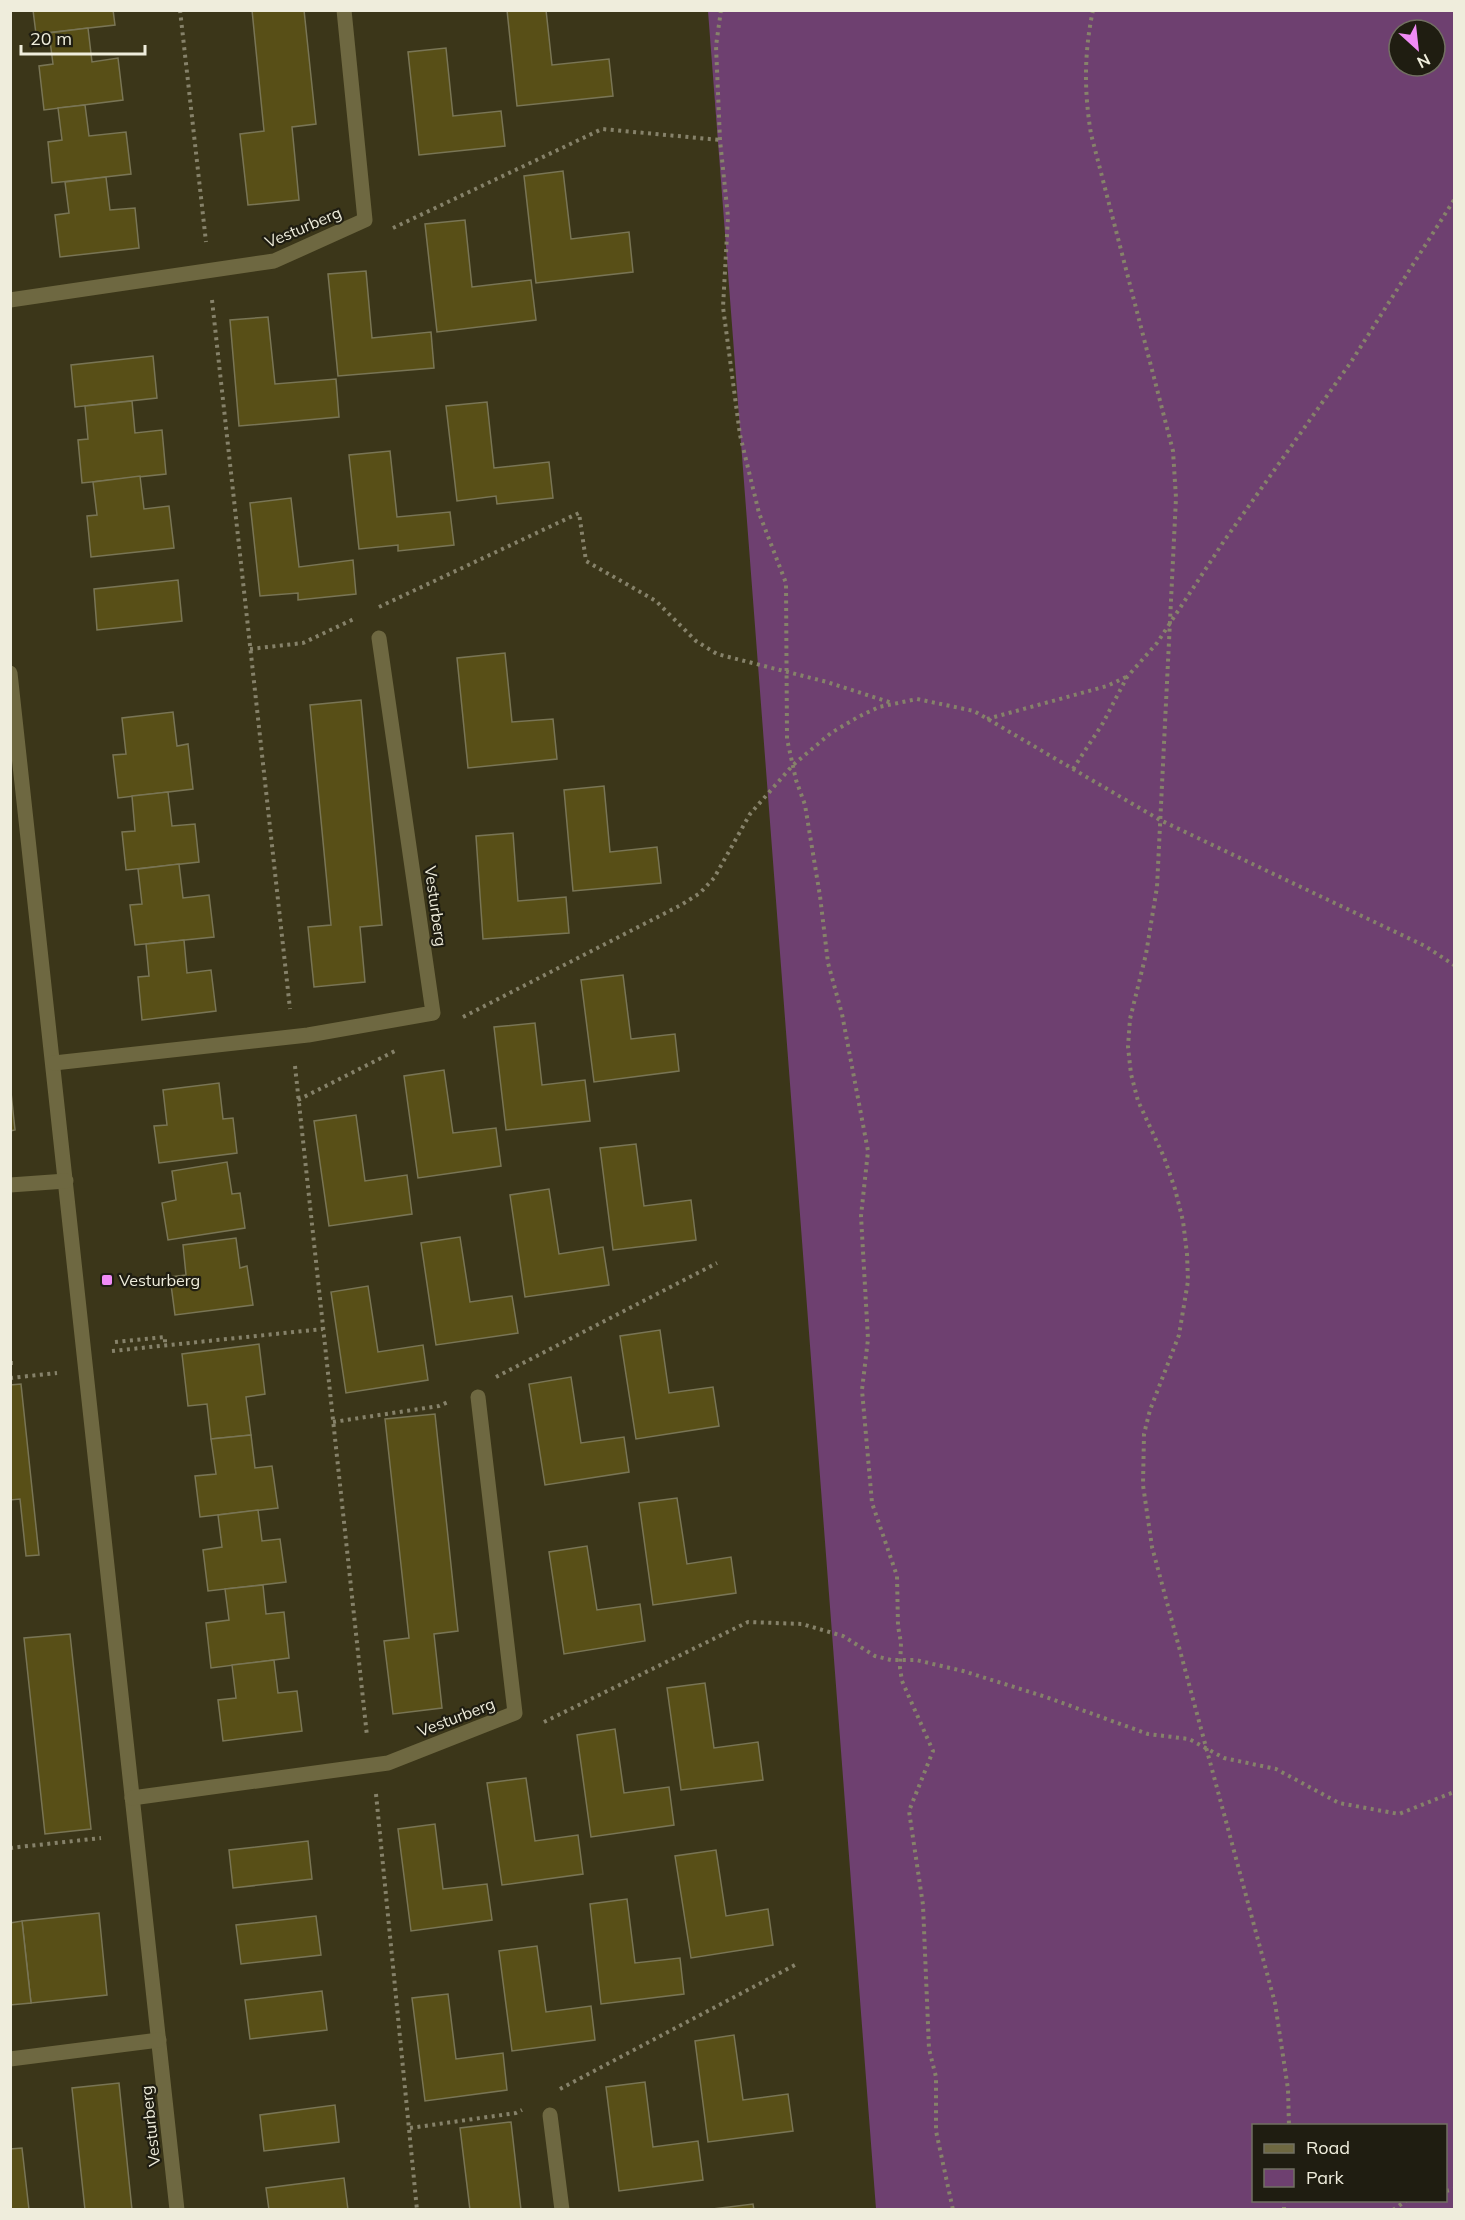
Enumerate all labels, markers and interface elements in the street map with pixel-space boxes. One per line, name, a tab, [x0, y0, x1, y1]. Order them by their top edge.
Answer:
scale bar	[21, 18, 146, 56]
north arrow	[1387, 18, 1447, 78]
text: 20 m	[30, 27, 72, 50]
text: N	[1414, 50, 1434, 73]
street label: Vesturberg	[262, 202, 344, 252]
street label: Vesturberg	[420, 864, 452, 948]
place label: Vesturberg	[119, 1270, 200, 1290]
marker: Vesturberg	[100, 1273, 114, 1287]
street label: Vesturberg	[415, 1693, 497, 1741]
street label: Vesturberg	[136, 2085, 164, 2167]
legend	[1252, 2124, 1447, 2202]
text: Road	[1306, 2136, 1350, 2159]
text: Park	[1306, 2166, 1345, 2189]

